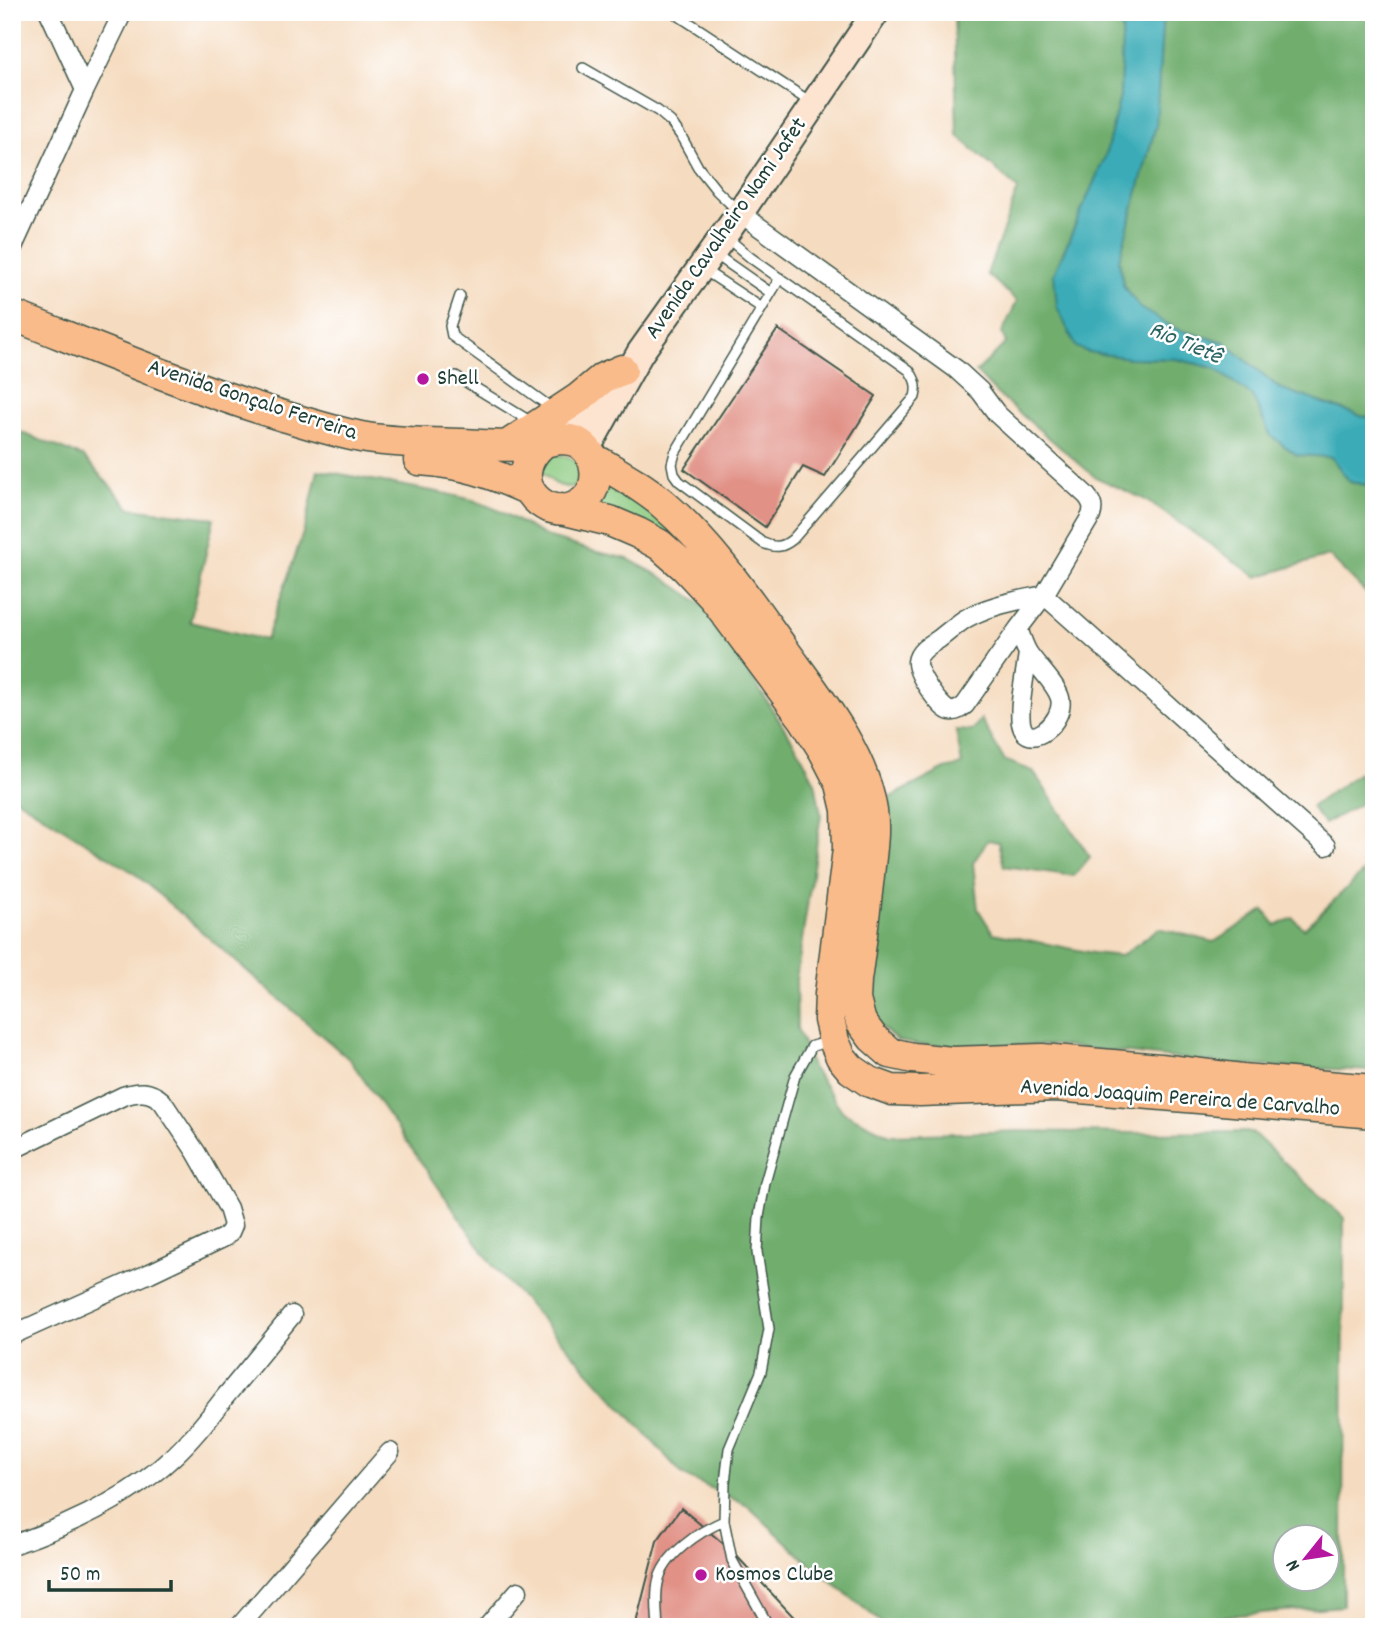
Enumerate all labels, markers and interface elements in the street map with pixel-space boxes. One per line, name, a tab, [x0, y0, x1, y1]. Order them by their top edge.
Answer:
street label: Avenida Cavalheiro Nami Jafet	[638, 111, 816, 347]
water label: Rio Tietê	[1143, 314, 1228, 375]
street label: Avenida Gonçalo Ferreira	[143, 352, 362, 451]
place label: Shell	[437, 363, 479, 396]
marker: Shell	[415, 371, 431, 387]
street label: Avenida Joaquim Pereira de Carvalho	[1019, 1071, 1341, 1127]
north arrow	[1270, 1524, 1340, 1594]
scale bar	[49, 1548, 172, 1592]
text: N	[1280, 1554, 1308, 1576]
place label: Kosmos Clube	[715, 1559, 833, 1592]
text: 50 m	[60, 1561, 100, 1591]
marker: Kosmos Clube	[693, 1567, 709, 1583]

